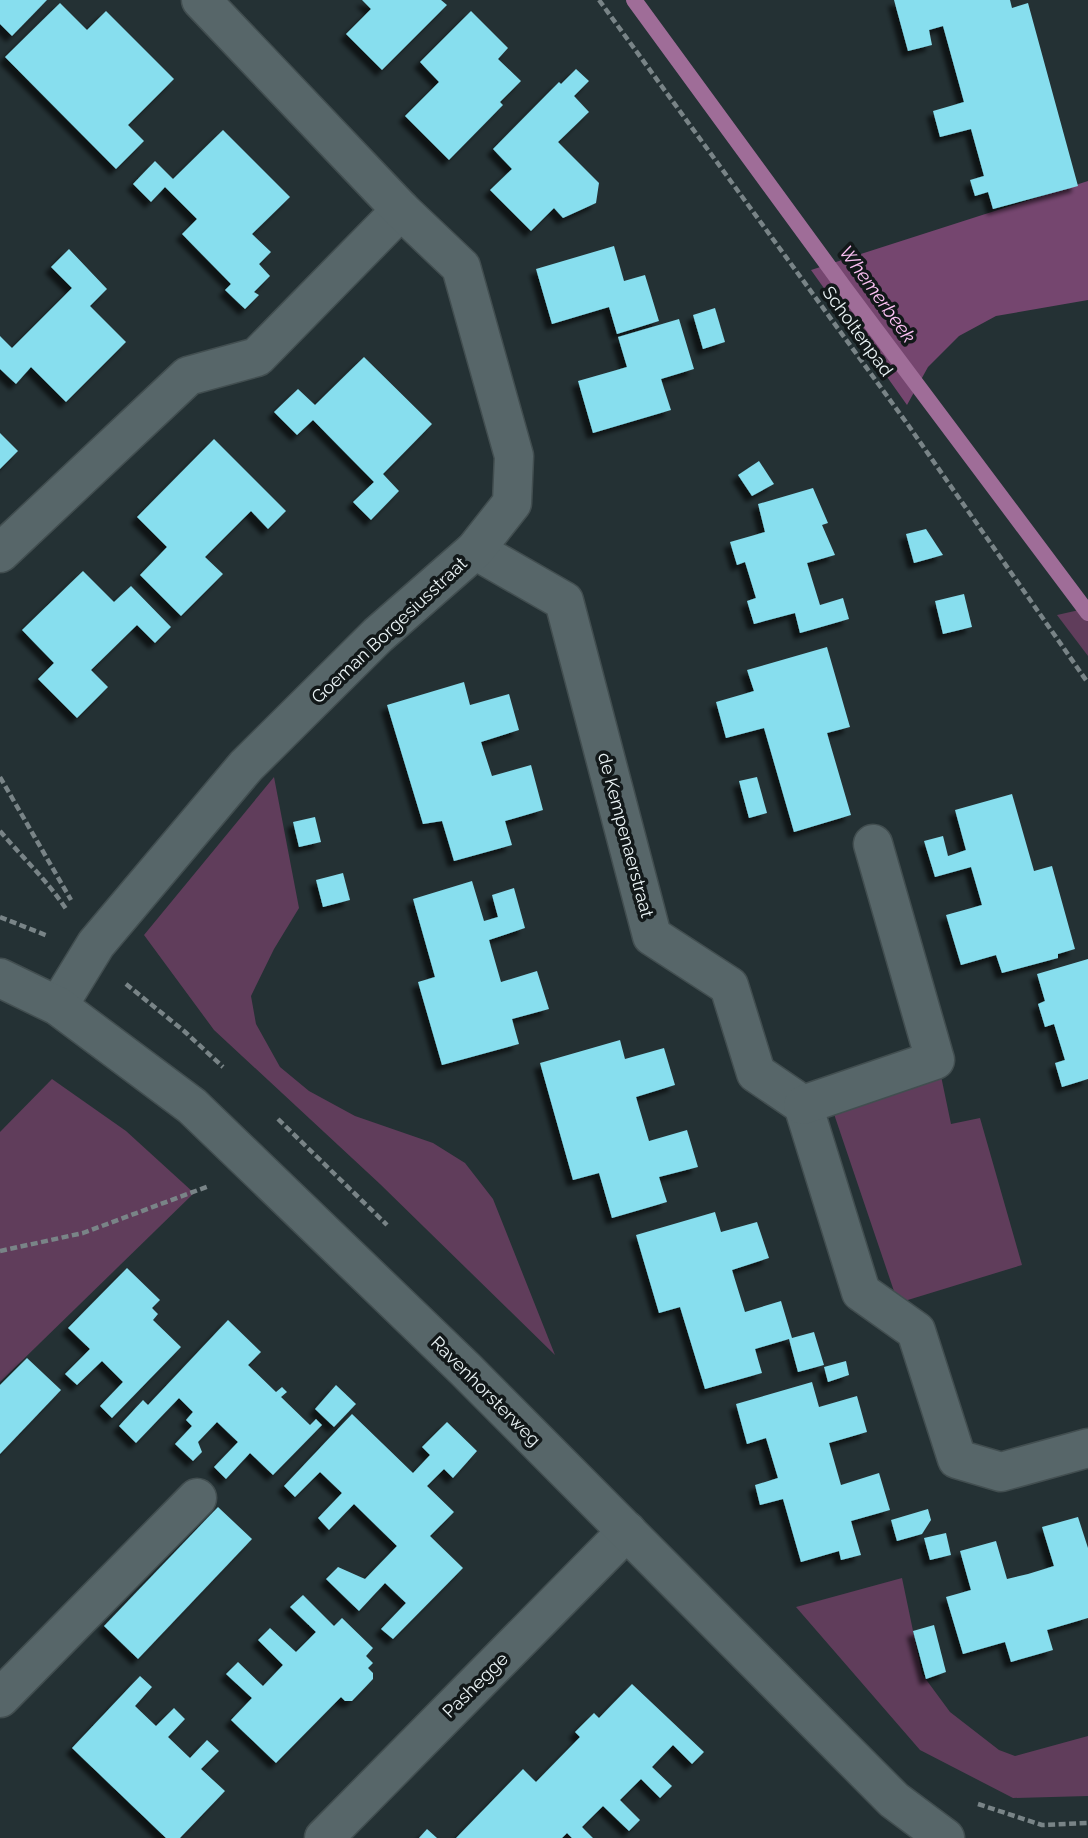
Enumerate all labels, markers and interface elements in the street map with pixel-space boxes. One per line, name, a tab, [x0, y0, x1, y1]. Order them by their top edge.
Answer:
water label: Whemerbeek	[835, 241, 921, 347]
street label: Scholtenpad	[818, 282, 898, 380]
street label: Goeman Borgesiusstraat	[307, 553, 471, 707]
street label: de Kempenaerstraat	[594, 750, 658, 920]
street label: Ravenhorsterweg	[427, 1332, 545, 1450]
street label: Pashegge	[438, 1648, 512, 1722]

